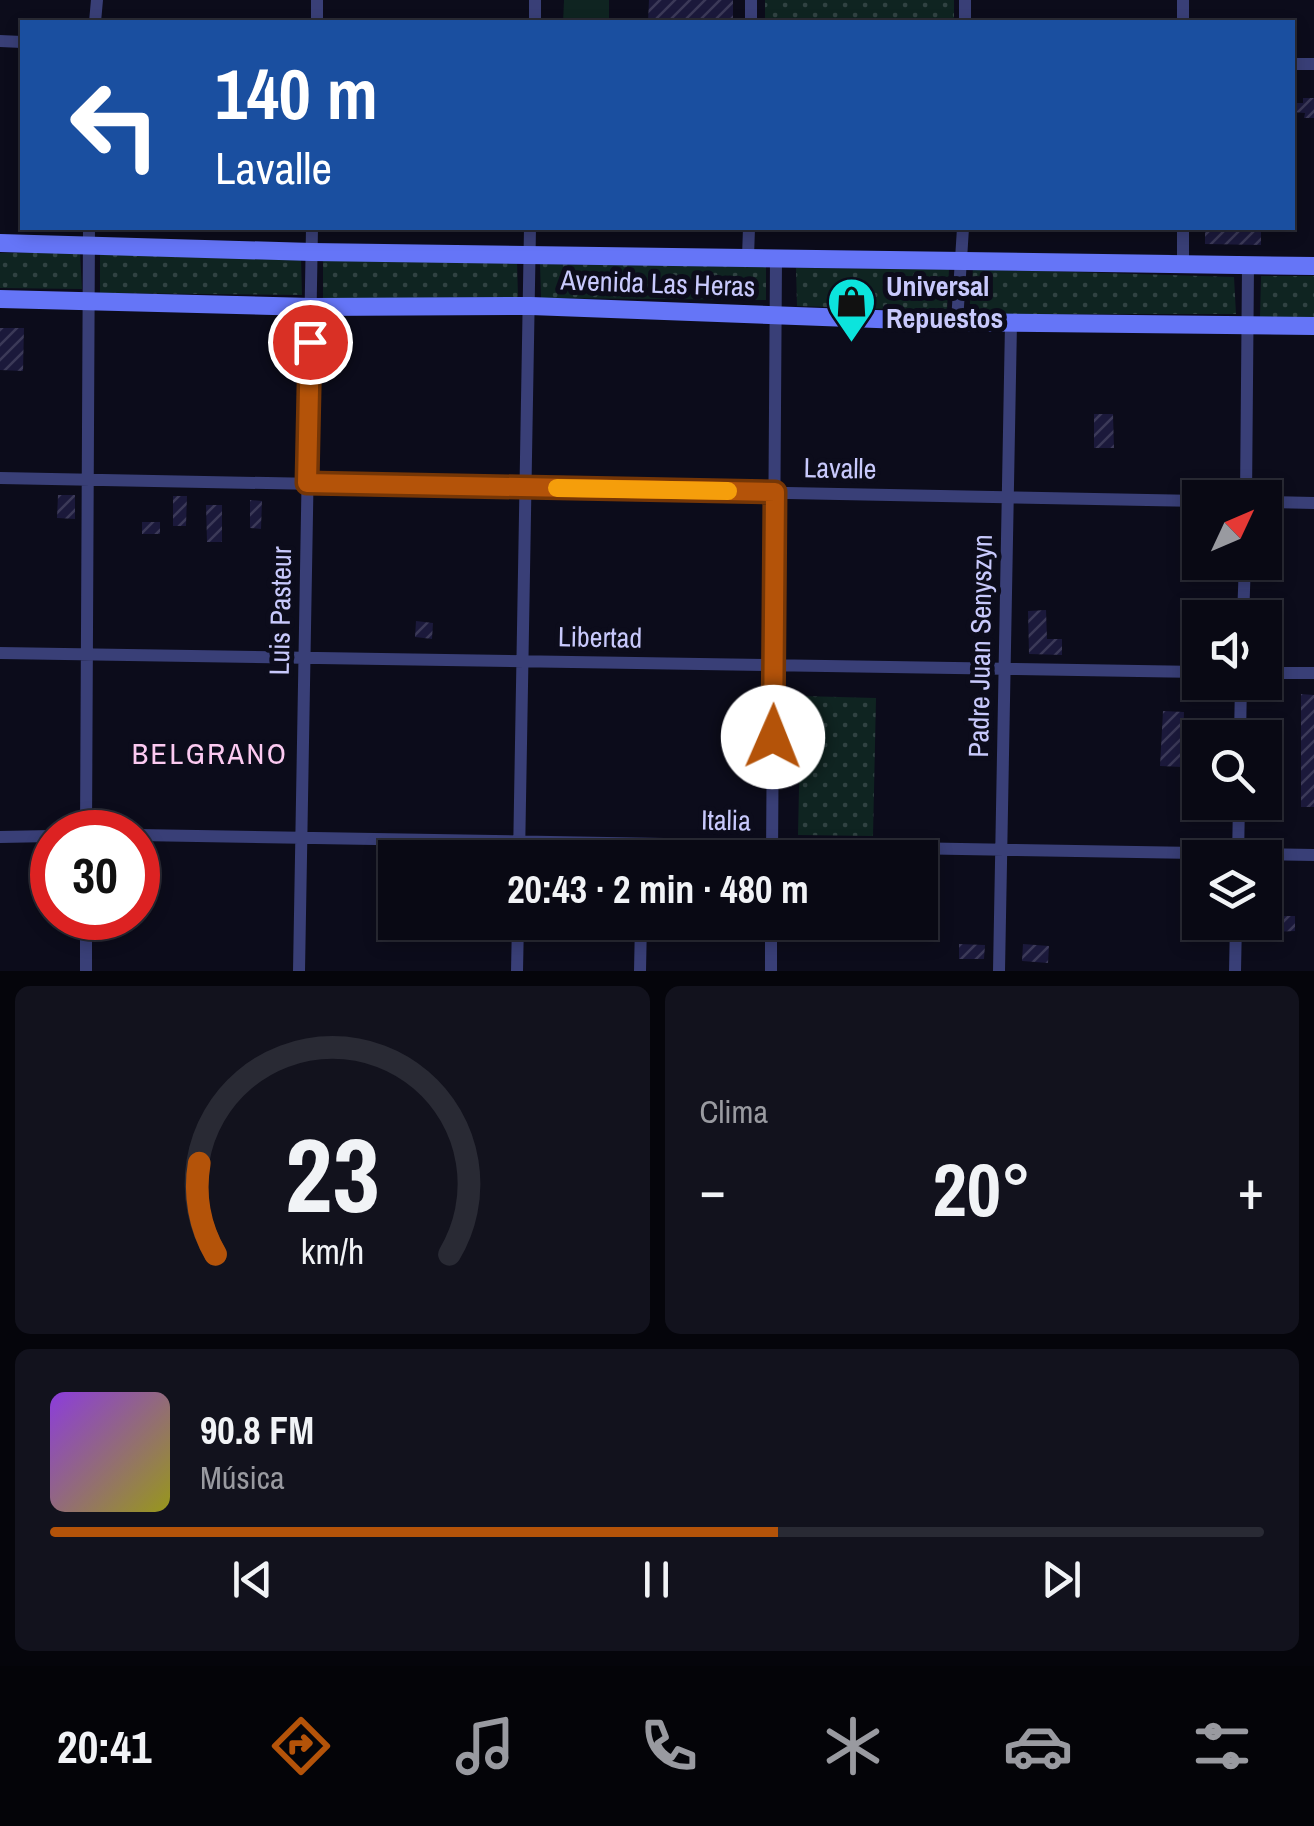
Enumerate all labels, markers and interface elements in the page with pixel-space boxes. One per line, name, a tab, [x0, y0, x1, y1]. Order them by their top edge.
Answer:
text: 140 m	[215, 47, 378, 141]
icon: left	[50, 60, 180, 190]
text: Lavalle	[215, 137, 332, 198]
street label: Avenida Las Heras	[559, 261, 756, 305]
place label: Universal Repuestos	[886, 267, 1003, 337]
shop icon: Universal Repuestos	[825, 276, 877, 344]
pin	[268, 300, 353, 385]
icon: arrive	[283, 315, 338, 370]
street label: Lavalle	[803, 448, 877, 488]
north arrow	[1182, 480, 1282, 580]
map controls	[1182, 480, 1282, 940]
street label: Padre Juan Senyszyn	[959, 534, 1001, 758]
street label: Luis Pasteur	[260, 546, 300, 676]
button: sound	[1182, 600, 1282, 700]
street label: Libertad	[558, 617, 642, 657]
position arrow	[721, 685, 825, 789]
button: search	[1182, 720, 1282, 820]
district label: BELGRANO	[132, 733, 288, 773]
street label: Italia	[701, 801, 751, 839]
speed limit sign: 30	[30, 810, 160, 940]
button: layers	[1182, 840, 1282, 940]
text: 20:43 · 2 min · 480 m	[507, 864, 809, 915]
text: Clima	[700, 1090, 768, 1133]
text: 23	[285, 1104, 380, 1244]
text: 20°	[933, 1138, 1031, 1239]
text: −	[700, 1152, 726, 1226]
text: +	[1238, 1152, 1264, 1226]
text: km/h	[300, 1227, 364, 1275]
text: 90.8 FM	[200, 1405, 314, 1456]
text: Música	[200, 1456, 285, 1499]
icon: previous	[225, 1552, 280, 1607]
icon: pause	[629, 1552, 684, 1607]
icon: next	[1034, 1552, 1089, 1607]
icon: directions	[266, 1711, 336, 1781]
icon: music	[450, 1711, 520, 1781]
icon: phone	[634, 1711, 704, 1781]
icon: climate	[818, 1711, 888, 1781]
icon: car	[1003, 1711, 1073, 1781]
icon: filters	[1187, 1711, 1257, 1781]
text: 20:41	[57, 1716, 151, 1777]

